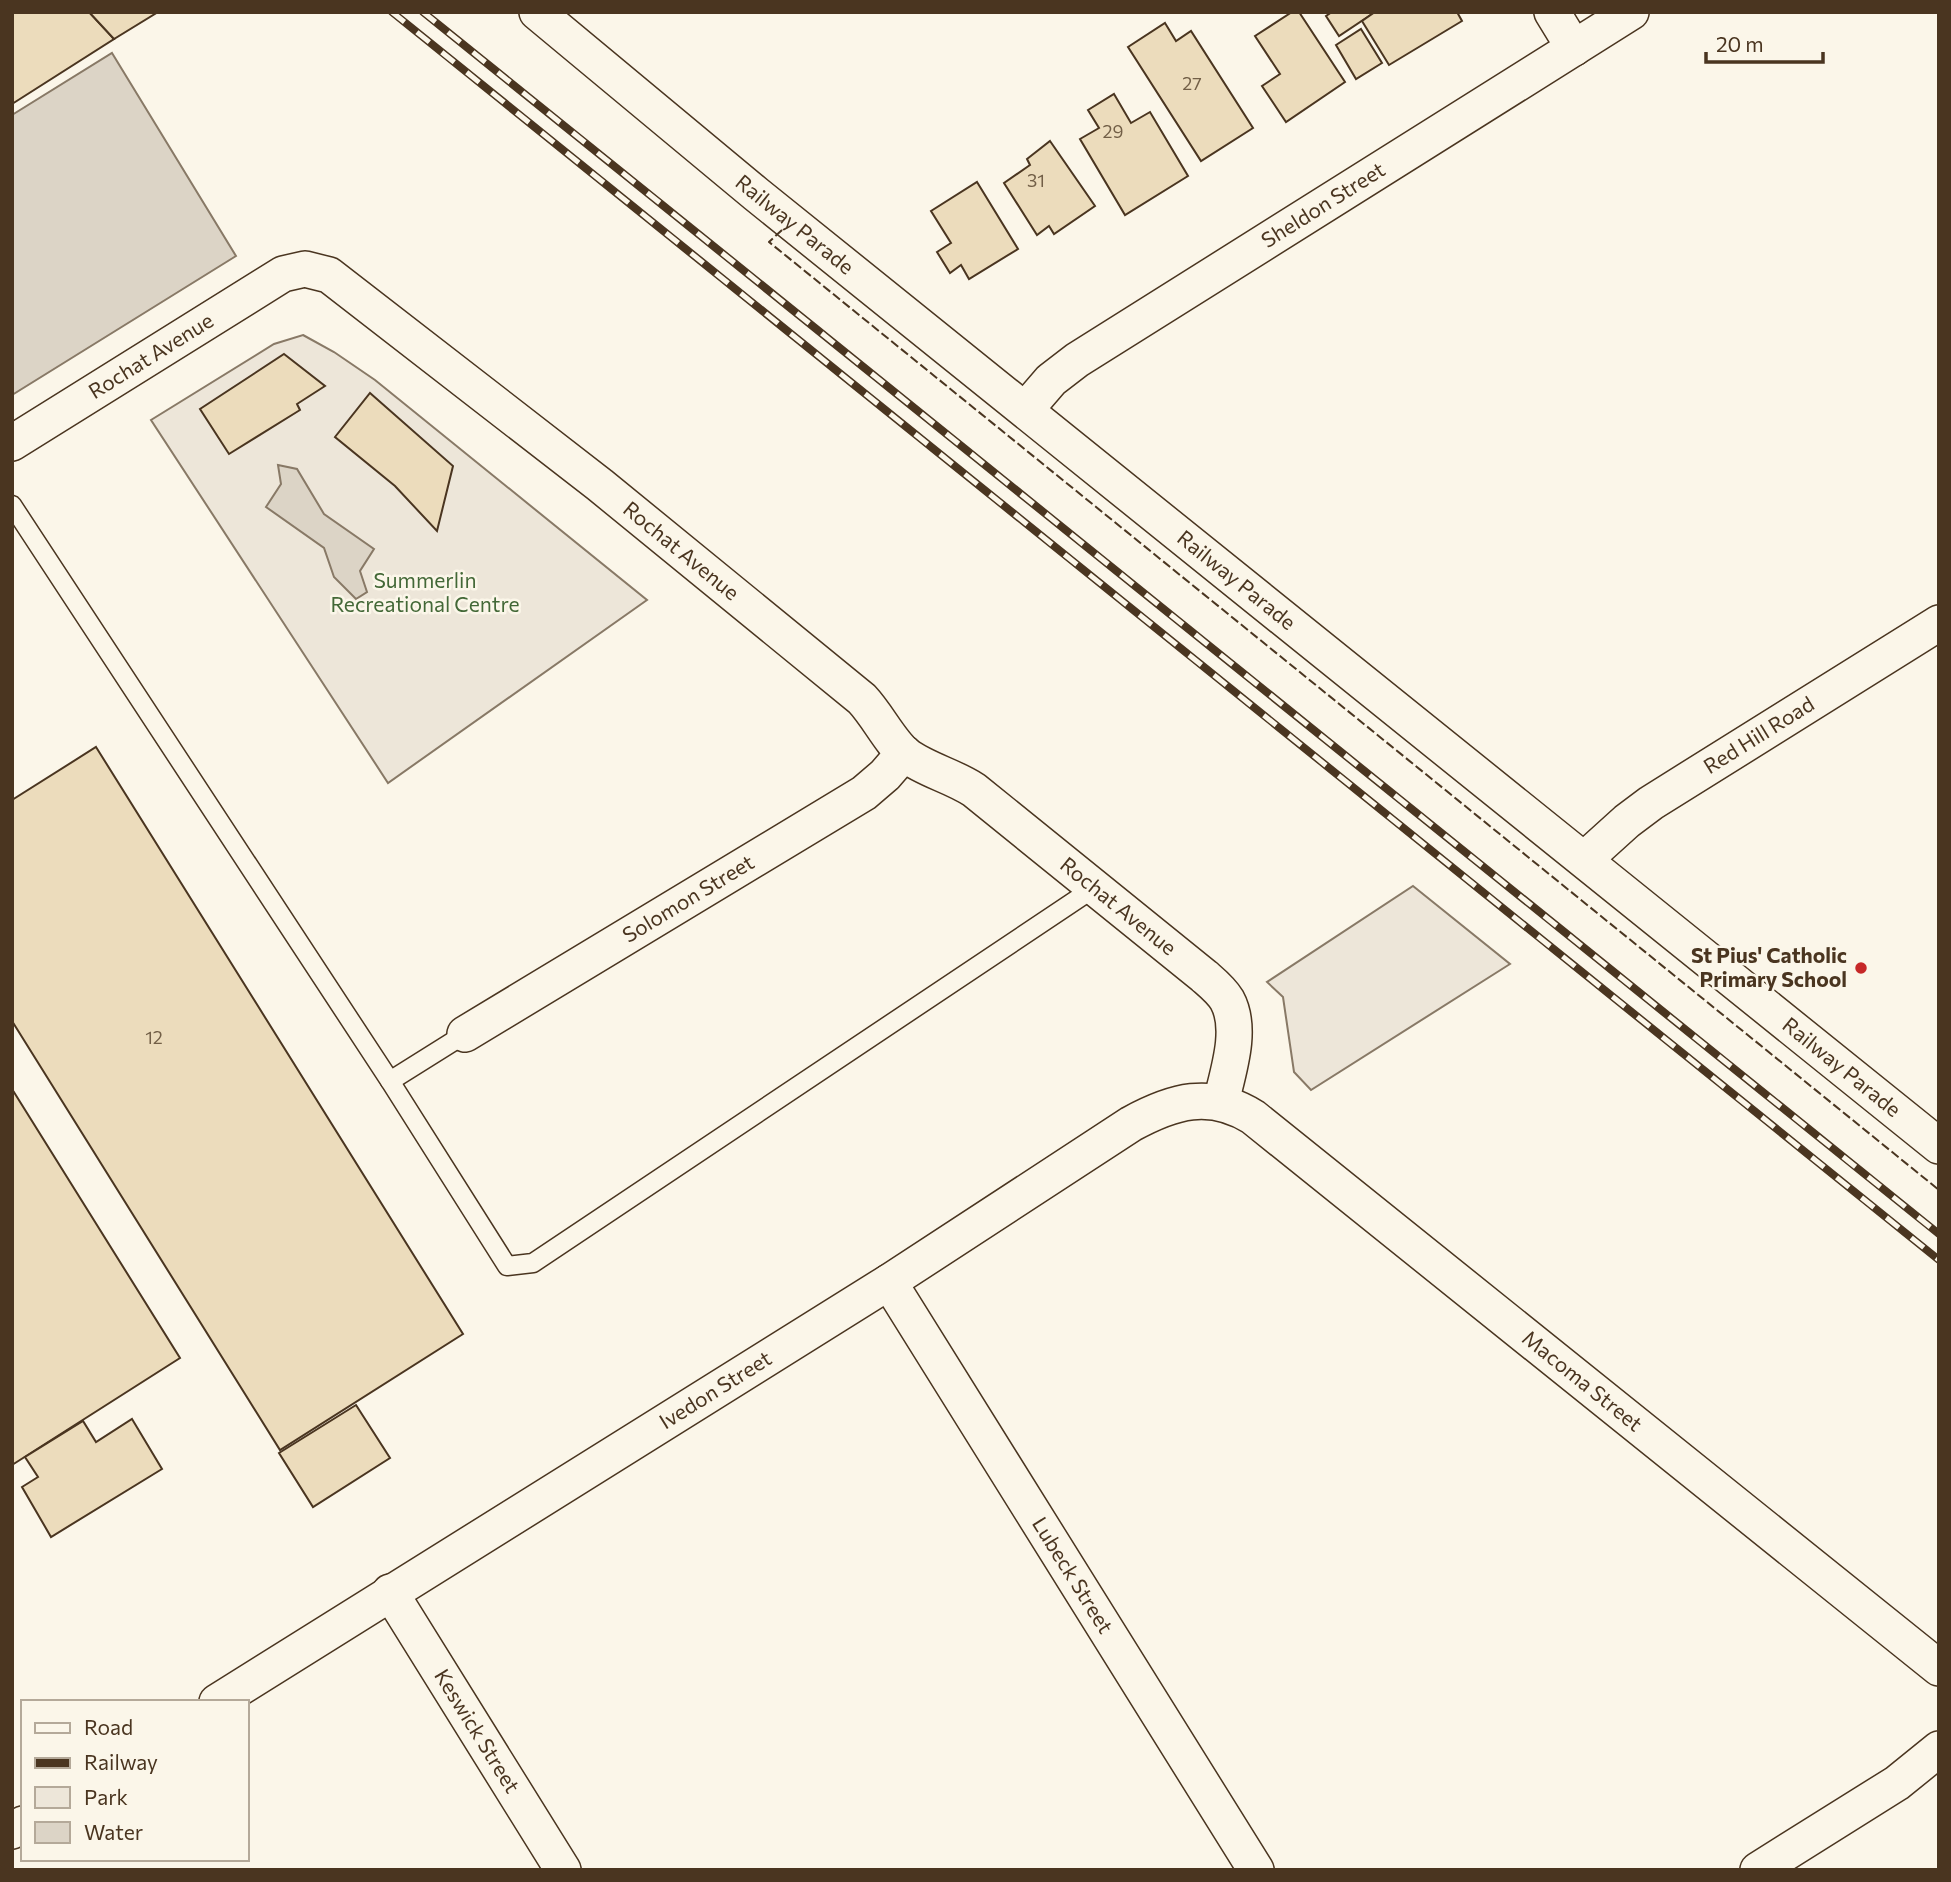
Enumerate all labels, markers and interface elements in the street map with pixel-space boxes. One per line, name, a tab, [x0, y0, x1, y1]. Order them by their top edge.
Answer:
scale bar	[1706, 21, 1823, 65]
text: 20 m	[1716, 31, 1764, 56]
house number: 27	[1182, 72, 1202, 94]
house number: 29	[1103, 120, 1123, 142]
street label: Sheldon Street	[1256, 156, 1389, 252]
street label: Railway Parade	[731, 169, 859, 279]
house number: 31	[1027, 169, 1045, 191]
street label: Rochat Avenue	[83, 307, 217, 403]
street label: Rochat Avenue	[619, 495, 745, 605]
street label: Railway Parade	[1173, 524, 1301, 634]
park label: Summerlin Recreational Centre	[330, 567, 520, 616]
street label: Red Hill Road	[1698, 690, 1818, 778]
street label: Solomon Street	[617, 849, 758, 947]
street label: Rochat Avenue	[1056, 851, 1182, 960]
place label: St Pius' Catholic Primary School	[1691, 942, 1847, 991]
marker: St Pius' Catholic Primary School	[1853, 960, 1869, 976]
street label: Railway Parade	[1778, 1011, 1907, 1121]
house number: 12	[145, 1026, 163, 1048]
street label: Macoma Street	[1518, 1325, 1648, 1436]
street label: Ivedon Street	[654, 1345, 776, 1433]
street label: Lubeck Street	[1028, 1512, 1119, 1638]
street label: Keswick Street	[430, 1664, 526, 1797]
legend	[21, 1700, 248, 1861]
text: Road	[84, 1714, 133, 1739]
text: Railway	[84, 1749, 158, 1774]
text: Park	[84, 1784, 128, 1809]
text: Water	[84, 1819, 143, 1844]

